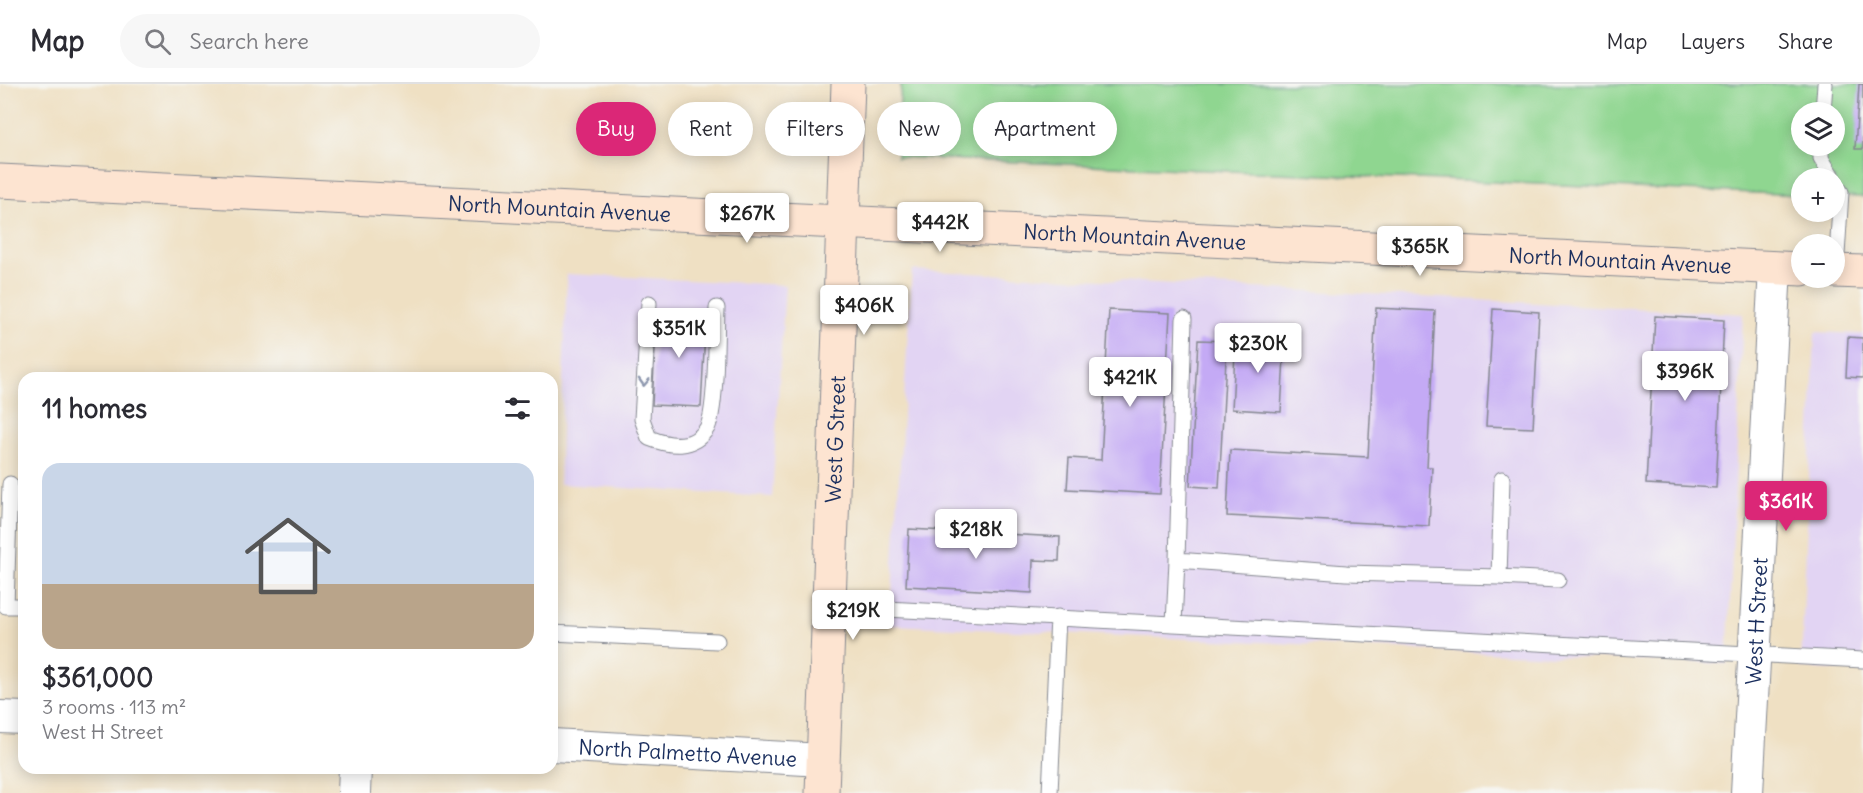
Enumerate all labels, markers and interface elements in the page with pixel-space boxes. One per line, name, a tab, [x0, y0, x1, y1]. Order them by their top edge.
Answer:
search box	[120, 14, 540, 68]
text: Map	[30, 23, 84, 59]
icon: search	[141, 25, 174, 58]
text: Search here	[189, 27, 309, 55]
text: Map	[1607, 28, 1647, 55]
text: Layers	[1680, 28, 1745, 55]
text: Share	[1778, 28, 1833, 55]
chip: Buy	[576, 102, 656, 156]
chip: Rent	[668, 102, 753, 156]
chip: Filters	[765, 102, 865, 156]
chip: New	[877, 102, 961, 156]
chip: Apartment	[973, 102, 1117, 156]
map controls	[1791, 102, 1845, 288]
button: layers	[1791, 102, 1845, 156]
button: +	[1791, 168, 1845, 222]
street label: North Mountain Avenue	[447, 189, 671, 227]
pin: $267K	[705, 193, 789, 244]
text: $267K	[719, 200, 775, 225]
pin: $442K	[898, 202, 982, 253]
text: $442K	[911, 209, 969, 234]
street label: North Mountain Avenue	[1022, 217, 1247, 255]
pin: $365K	[1378, 226, 1462, 277]
text: $365K	[1391, 233, 1449, 258]
button: −	[1791, 234, 1845, 288]
street label: North Mountain Avenue	[1508, 241, 1732, 279]
pin: $406K	[822, 285, 906, 336]
text: $406K	[834, 292, 894, 317]
pin: $351K	[637, 308, 721, 359]
text: $351K	[652, 315, 706, 340]
pin: $230K	[1216, 323, 1300, 374]
text: $230K	[1229, 330, 1287, 355]
pin: $396K	[1643, 351, 1727, 402]
pin: $421K	[1088, 357, 1172, 408]
text: $396K	[1656, 358, 1714, 383]
text: $421K	[1103, 364, 1157, 389]
street label: West G Street	[819, 375, 851, 503]
one-way arrow	[638, 378, 651, 387]
text: 11 homes	[42, 392, 147, 425]
icon: filters	[501, 392, 534, 425]
pin: $361K	[1744, 481, 1828, 532]
text: $361K	[1759, 488, 1813, 513]
icon: home	[234, 502, 342, 610]
pin: $218K	[934, 509, 1018, 560]
text: $218K	[949, 516, 1003, 541]
street label: West H Street	[1739, 557, 1773, 686]
pin: $219K	[811, 590, 895, 641]
text: $219K	[826, 597, 880, 622]
text: $361,000	[42, 661, 153, 694]
text: 3 rooms · 113 m²	[42, 694, 186, 719]
text: West H Street	[42, 719, 163, 744]
street label: North Palmetto Avenue	[578, 733, 798, 772]

